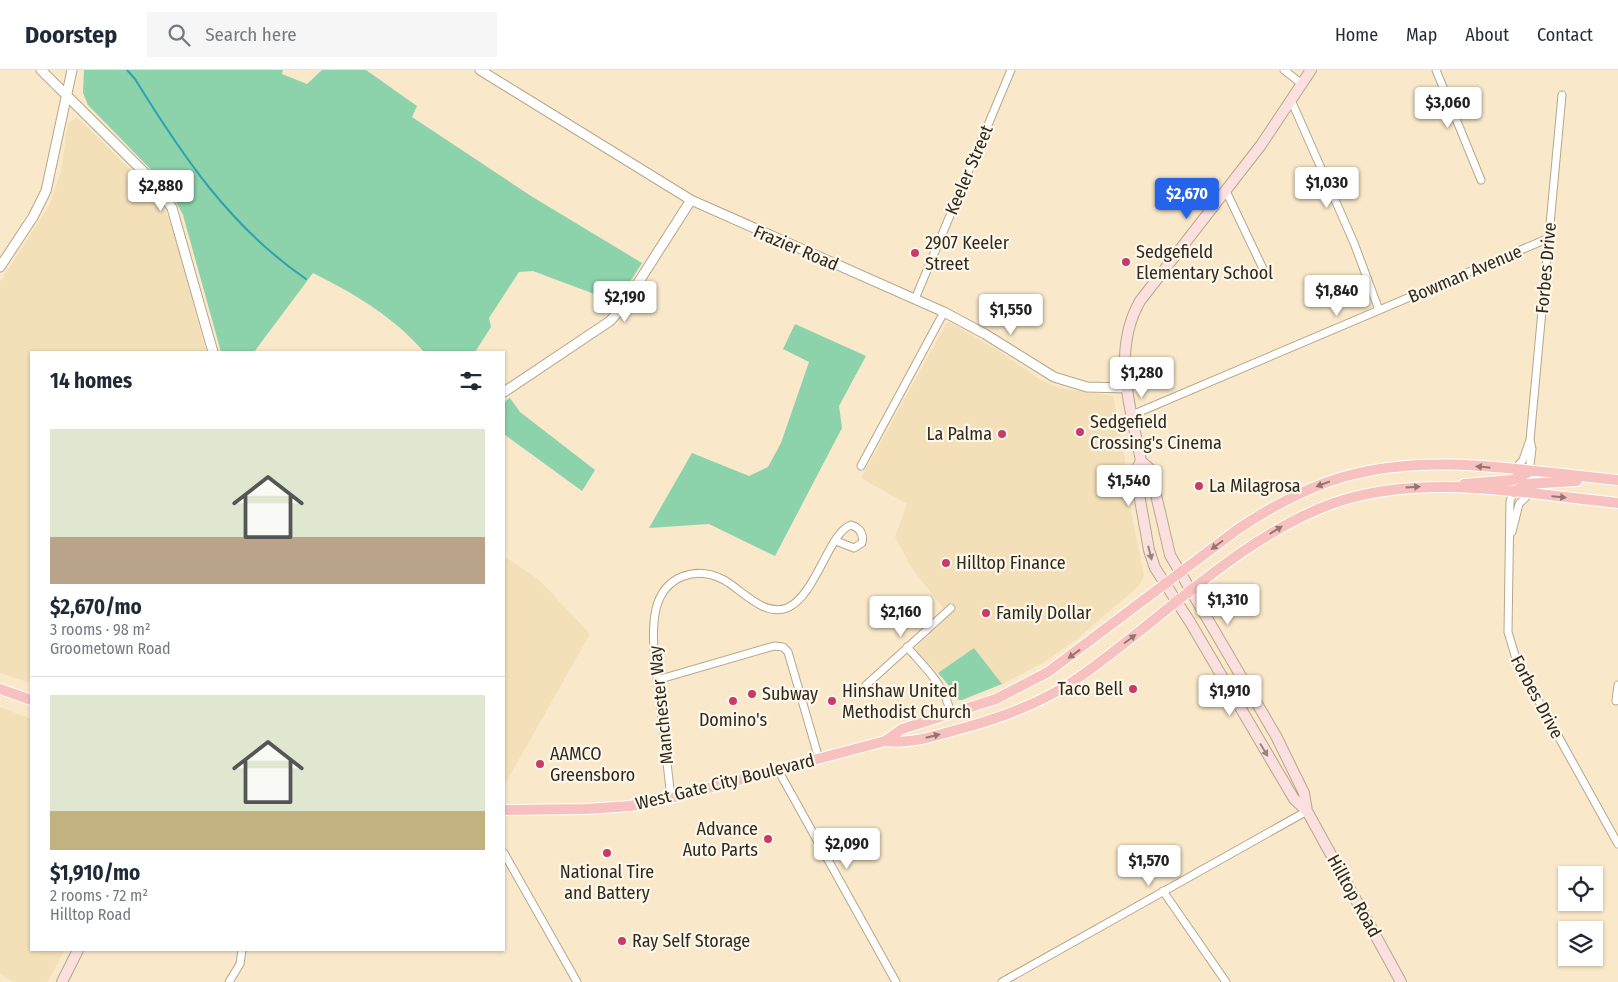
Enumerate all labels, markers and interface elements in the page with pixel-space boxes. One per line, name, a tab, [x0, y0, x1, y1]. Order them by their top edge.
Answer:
search box	[147, 12, 497, 57]
text: Doorstep	[25, 21, 117, 49]
icon: search	[165, 21, 193, 49]
text: Search here	[205, 23, 297, 46]
text: Home	[1335, 24, 1378, 46]
text: Map	[1406, 24, 1437, 46]
text: About	[1465, 24, 1509, 46]
text: Contact	[1537, 24, 1593, 46]
pin: $3,060	[1407, 87, 1489, 129]
text: $3,060	[1426, 93, 1470, 112]
street label: Keeler Street	[940, 122, 998, 218]
pin: $1,030	[1286, 166, 1368, 209]
pin: $2,880	[120, 170, 202, 212]
text: $1,030	[1306, 173, 1348, 192]
text: $2,880	[139, 176, 183, 195]
pin: $2,670	[1146, 178, 1228, 220]
text: $2,670	[1166, 184, 1208, 203]
street label: Frazier Road	[750, 220, 842, 276]
street label: Forbes Drive	[1531, 221, 1561, 315]
place label: 2907 Keeler Street	[925, 232, 1010, 275]
street label: Bowman Avenue	[1405, 240, 1525, 308]
place label: Sedgefield Elementary School	[1136, 241, 1273, 284]
marker: 2907 Keeler Street	[909, 247, 921, 259]
marker: Sedgefield Elementary School	[1120, 256, 1132, 268]
pin: $1,840	[1296, 274, 1378, 317]
pin: $2,190	[584, 280, 666, 323]
text: $1,840	[1315, 281, 1359, 300]
text: $2,190	[604, 287, 646, 306]
pin: $1,550	[970, 294, 1052, 336]
text: $1,550	[990, 300, 1032, 319]
pin: $1,280	[1101, 356, 1183, 399]
text: $1,280	[1121, 363, 1163, 382]
icon: filters	[457, 367, 485, 395]
text: 14 homes	[50, 368, 132, 394]
place label: Sedgefield Crossing's Cinema	[1090, 411, 1222, 454]
place label: La Palma	[927, 423, 992, 445]
marker: Sedgefield Crossing's Cinema	[1074, 426, 1086, 438]
marker: La Palma	[996, 428, 1008, 440]
icon: home	[223, 462, 313, 552]
one-way arrow	[1474, 463, 1490, 471]
pin: $1,540	[1088, 464, 1170, 507]
text: $1,540	[1108, 471, 1150, 490]
place label: La Milagrosa	[1209, 475, 1301, 497]
marker: La Milagrosa	[1193, 480, 1205, 492]
one-way arrow	[1315, 481, 1330, 488]
one-way arrow	[1405, 483, 1421, 491]
one-way arrow	[1552, 493, 1568, 501]
one-way arrow	[1270, 526, 1283, 535]
one-way arrow	[1211, 539, 1224, 550]
one-way arrow	[1146, 545, 1154, 560]
place label: Hilltop Finance	[956, 552, 1066, 574]
marker: Hilltop Finance	[940, 557, 952, 569]
pin: $1,310	[1187, 584, 1269, 626]
text: $1,310	[1208, 590, 1248, 609]
text: $2,670/mo	[50, 594, 142, 620]
pin: $2,160	[860, 596, 942, 638]
text: $2,160	[880, 602, 922, 621]
place label: Family Dollar	[996, 602, 1092, 624]
marker: Family Dollar	[980, 607, 992, 619]
text: 3 rooms · 98 m²	[50, 620, 151, 639]
one-way arrow	[1123, 633, 1136, 644]
text: Groometown Road	[50, 639, 171, 658]
street label: Manchester Way	[644, 644, 678, 766]
one-way arrow	[1067, 649, 1081, 659]
street label: Forbes Drive	[1506, 651, 1568, 743]
pin: $1,910	[1189, 674, 1271, 717]
place label: Taco Bell	[1057, 678, 1123, 700]
place label: Hinshaw United Methodist Church	[842, 680, 971, 723]
text: $1,910	[1210, 681, 1250, 700]
place label: Subway	[762, 683, 818, 705]
marker: Taco Bell	[1127, 683, 1139, 695]
marker: Subway	[746, 688, 758, 700]
marker: Domino's	[727, 695, 739, 707]
marker: Hinshaw United Methodist Church	[826, 695, 838, 707]
place label: Domino's	[699, 709, 767, 731]
icon: home	[223, 727, 313, 817]
one-way arrow	[925, 732, 940, 740]
place label: AAMCO Greensboro	[550, 743, 635, 786]
one-way arrow	[1259, 744, 1268, 757]
street label: West Gate City Boulevard	[633, 749, 817, 815]
marker: AAMCO Greensboro	[534, 758, 546, 770]
place label: Advance Auto Parts	[683, 818, 758, 861]
pin: $2,090	[806, 828, 888, 870]
marker: Advance Auto Parts	[762, 833, 774, 845]
text: $2,090	[825, 834, 869, 853]
pin: $1,570	[1108, 844, 1190, 887]
marker: National Tire and Battery	[601, 847, 613, 859]
text: $1,570	[1129, 851, 1169, 870]
street label: Hilltop Road	[1322, 851, 1386, 941]
text: $1,910/mo	[50, 860, 140, 886]
place label: National Tire and Battery	[560, 861, 654, 904]
map controls	[1558, 866, 1603, 966]
button: locate	[1558, 866, 1603, 911]
text: 2 rooms · 72 m²	[50, 886, 148, 905]
text: Hilltop Road	[50, 905, 131, 924]
button: layers	[1558, 921, 1603, 966]
place label: Ray Self Storage	[632, 930, 750, 952]
marker: Ray Self Storage	[616, 935, 628, 947]

